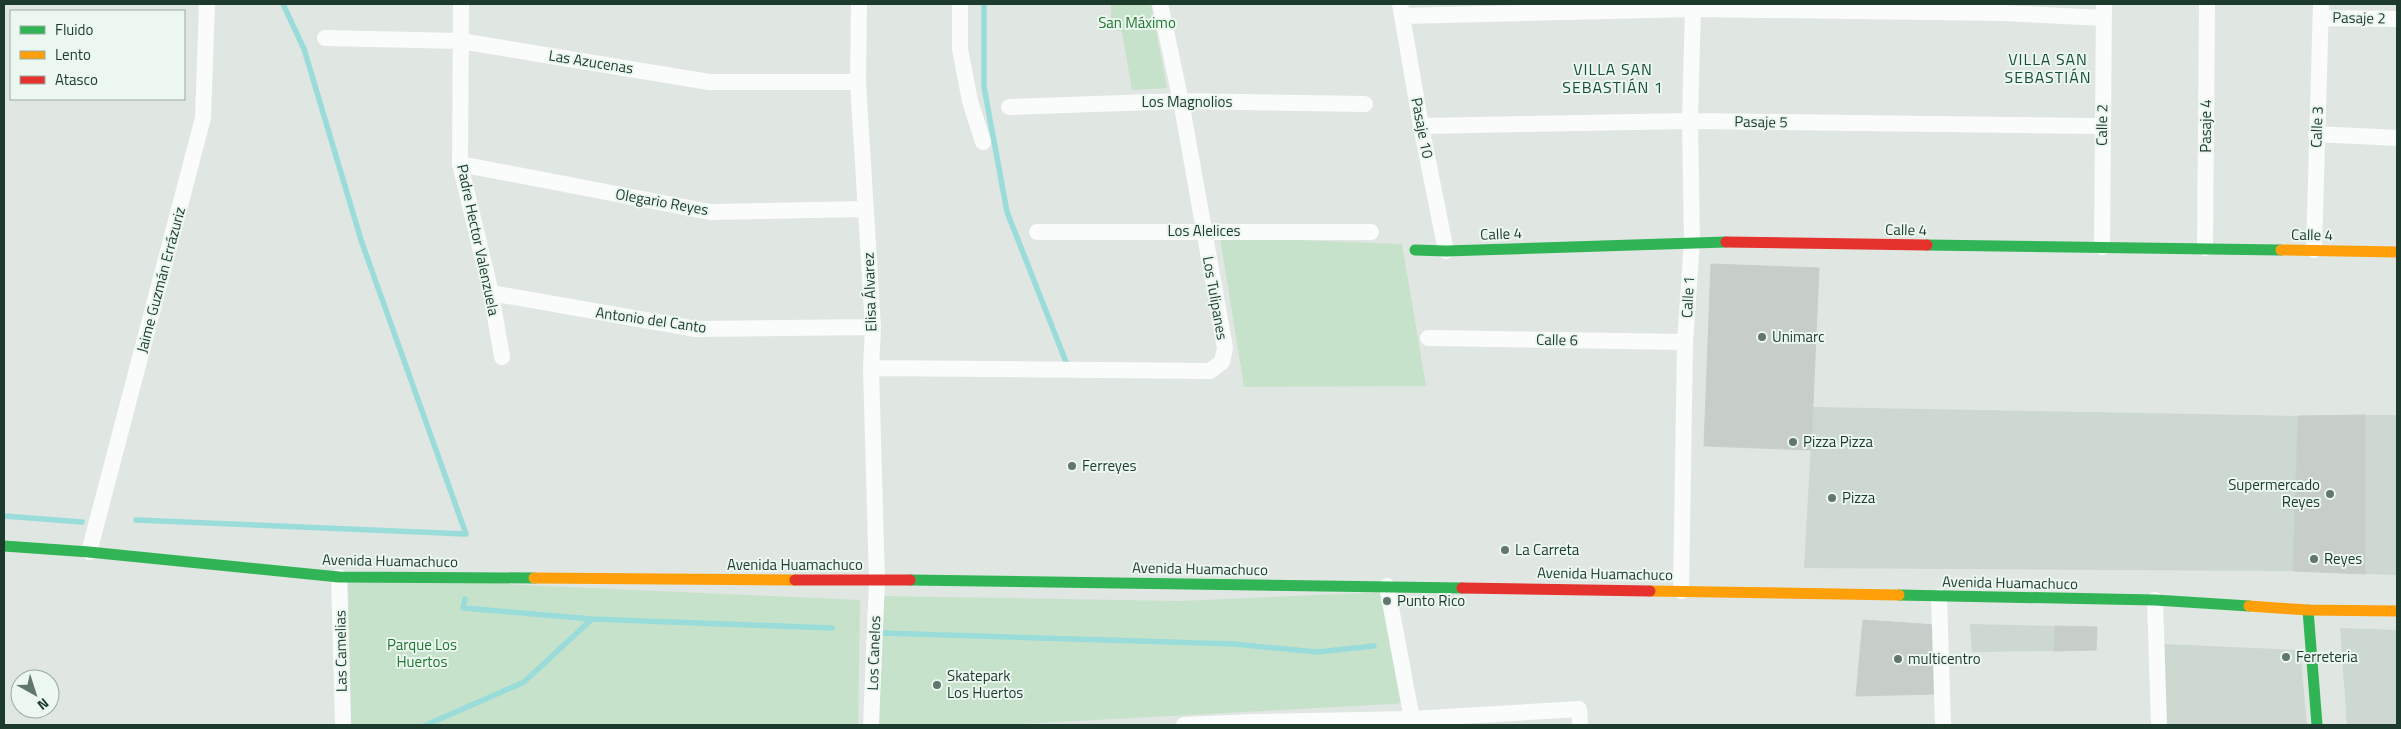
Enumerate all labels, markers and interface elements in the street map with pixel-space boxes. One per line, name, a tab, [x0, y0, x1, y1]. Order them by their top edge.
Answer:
street label: Pasaje 2	[2332, 6, 2386, 29]
legend	[10, 10, 185, 100]
park label: San Máximo	[1098, 11, 1176, 34]
text: Fluido	[55, 18, 94, 41]
text: Lento	[55, 43, 91, 66]
street label: Las Azucenas	[547, 43, 635, 80]
district label: VILLA SAN SEBASTIÁN	[2004, 47, 2092, 89]
district label: VILLA SAN SEBASTIÁN 1	[1562, 57, 1664, 99]
text: Atasco	[55, 68, 98, 91]
street label: Los Magnolios	[1142, 90, 1232, 113]
street label: Pasaje 10	[1405, 95, 1440, 160]
street label: Pasaje 4	[2194, 99, 2217, 153]
street label: Calle 2	[2090, 104, 2113, 146]
street label: Calle 3	[2304, 106, 2329, 148]
street label: Pasaje 5	[1734, 110, 1788, 133]
street label: Padre Hector Valenzuela	[451, 162, 506, 318]
street label: Olegario Reyes	[614, 182, 710, 221]
street label: Jaime Guzmán Errázuriz	[130, 204, 191, 355]
street label: Calle 4	[1885, 218, 1927, 241]
street label: Los Alelices	[1167, 219, 1241, 242]
street label: Calle 4	[1480, 221, 1522, 246]
street label: Calle 4	[2291, 223, 2333, 246]
street label: Elisa Álvarez	[857, 252, 882, 332]
street label: Los Tulipanes	[1197, 254, 1234, 342]
street label: Calle 1	[1675, 275, 1700, 318]
street label: Antonio del Canto	[594, 300, 708, 339]
place label: Unimarc	[1772, 325, 1825, 348]
street label: Calle 6	[1536, 328, 1578, 351]
marker: Unimarc	[1756, 331, 1768, 343]
place label: Pizza Pizza	[1803, 430, 1873, 453]
marker: Pizza Pizza	[1787, 436, 1799, 448]
place label: Ferreyes	[1082, 454, 1137, 477]
marker: Ferreyes	[1066, 460, 1078, 472]
place label: Supermercado Reyes	[2228, 473, 2320, 513]
place label: Pizza	[1842, 486, 1876, 509]
marker: Supermercado Reyes	[2324, 488, 2336, 500]
marker: Pizza	[1826, 492, 1838, 504]
place label: La Carreta	[1515, 538, 1580, 561]
marker: La Carreta	[1499, 544, 1511, 556]
place label: Reyes	[2324, 547, 2362, 570]
street label: Avenida Huamachuco	[322, 548, 458, 573]
street label: Avenida Huamachuco	[727, 553, 863, 576]
marker: Reyes	[2308, 553, 2320, 565]
street label: Avenida Huamachuco	[1132, 556, 1268, 581]
street label: Avenida Huamachuco	[1537, 561, 1673, 586]
street label: Avenida Huamachuco	[1942, 570, 2078, 595]
place label: Punto Rico	[1397, 589, 1465, 612]
marker: Punto Rico	[1381, 595, 1393, 607]
street label: Las Camelias	[328, 610, 353, 692]
street label: Los Canelos	[861, 615, 886, 691]
park label: Parque Los Huertos	[387, 633, 457, 673]
place label: Ferreteria	[2296, 645, 2358, 668]
place label: multicentro	[1908, 647, 1981, 670]
marker: Ferreteria	[2280, 651, 2292, 663]
marker: multicentro	[1892, 653, 1904, 665]
place label: Skatepark Los Huertos	[947, 664, 1023, 704]
north arrow	[10, 669, 60, 719]
marker: Skatepark Los Huertos	[931, 679, 943, 691]
text: N	[33, 693, 54, 716]

